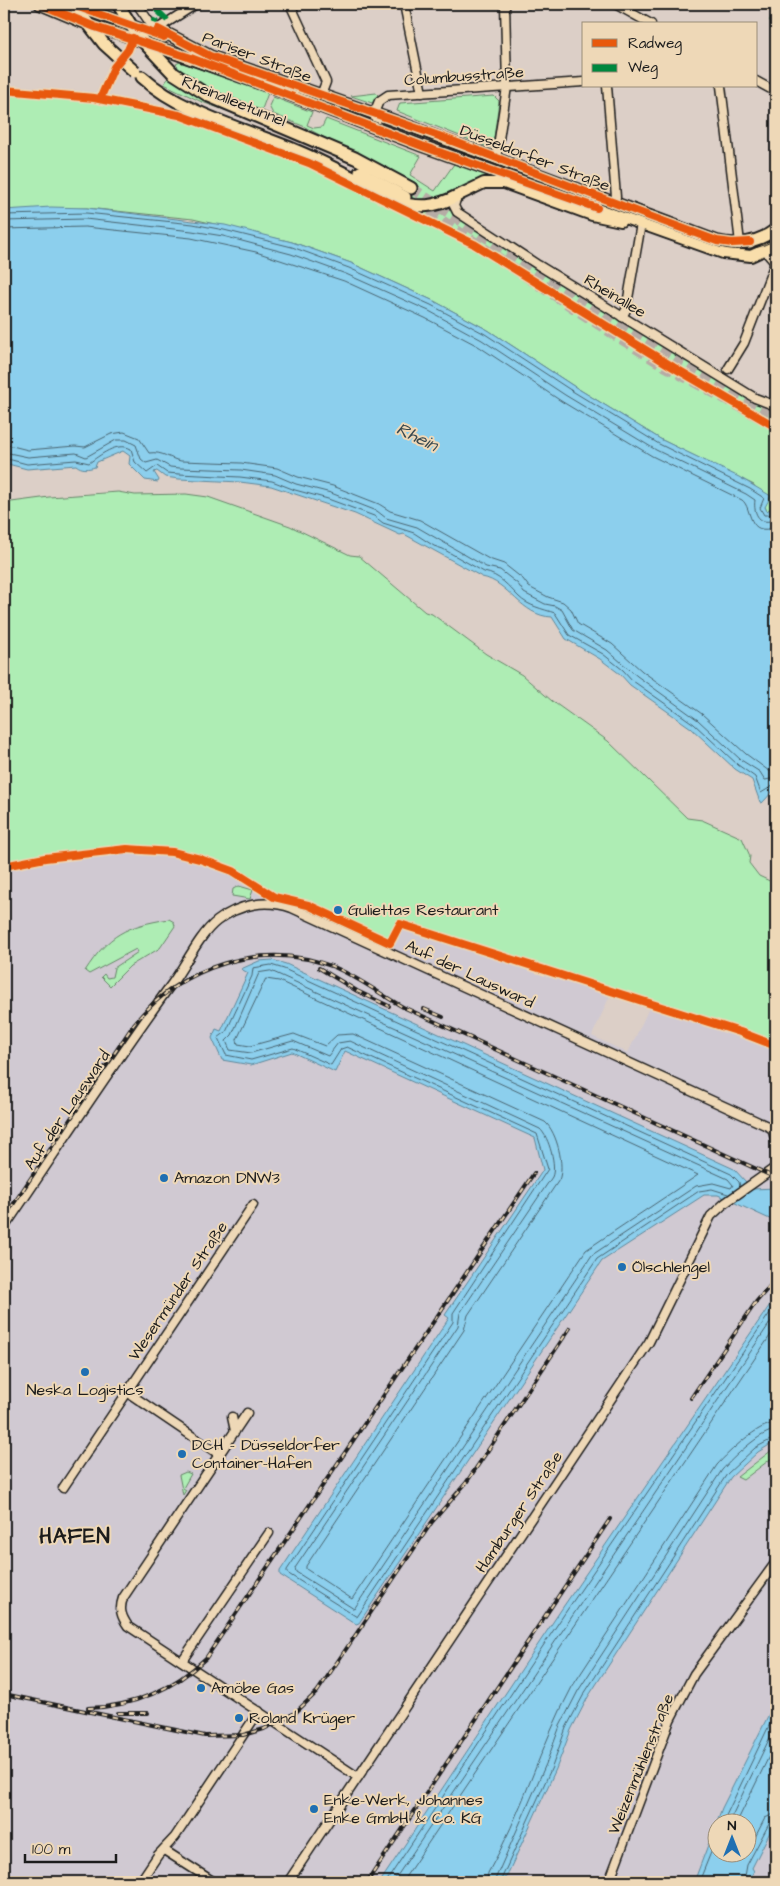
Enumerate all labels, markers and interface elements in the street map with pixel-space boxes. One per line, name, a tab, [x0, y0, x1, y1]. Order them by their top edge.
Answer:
legend	[582, 22, 758, 88]
street label: Pariser Straße	[199, 26, 315, 88]
text: Radweg	[628, 33, 682, 55]
text: Weg	[628, 57, 658, 79]
street label: Columbusstraße	[403, 61, 525, 91]
street label: Rheinalleetunnel	[179, 70, 289, 132]
street label: Düsseldorfer Straße	[457, 119, 613, 197]
street label: Rheinallee	[580, 269, 650, 323]
water label: Rhein	[392, 416, 444, 459]
place label: Guliettas Restaurant	[348, 899, 499, 921]
marker: Guliettas Restaurant	[332, 904, 344, 916]
street label: Auf der Lausward	[402, 934, 538, 1014]
street label: Auf der Lausward	[19, 1046, 115, 1174]
place label: Amazon DNW3	[174, 1167, 280, 1189]
marker: Amazon DNW3	[158, 1172, 170, 1184]
street label: Wesermünder Straße	[123, 1217, 233, 1365]
place label: Ölschlengel	[632, 1256, 710, 1279]
marker: Ölschlengel	[616, 1261, 628, 1273]
marker: Neska Logistics	[79, 1366, 91, 1378]
place label: Neska Logistics	[27, 1379, 143, 1402]
place label: DCH - Düsseldorfer Container-Hafen	[192, 1434, 340, 1474]
street label: Hamburger Straße	[470, 1447, 569, 1578]
marker: DCH - Düsseldorfer Container-Hafen	[176, 1448, 188, 1460]
district label: HAFEN	[39, 1522, 111, 1551]
place label: Amöbe Gas	[211, 1677, 294, 1699]
marker: Amöbe Gas	[195, 1682, 207, 1694]
street label: Weizenmühlenstraße	[603, 1690, 679, 1838]
place label: Roland Krüger	[249, 1707, 355, 1730]
marker: Roland Krüger	[233, 1712, 245, 1724]
place label: Enke-Werk, Johannes Enke GmbH & Co. KG	[324, 1789, 483, 1829]
marker: Enke-Werk, Johannes Enke GmbH & Co. KG	[308, 1803, 320, 1815]
north arrow	[708, 1814, 758, 1864]
text: N	[728, 1816, 737, 1836]
scale bar	[25, 1831, 116, 1863]
text: 100 m	[32, 1839, 71, 1860]

